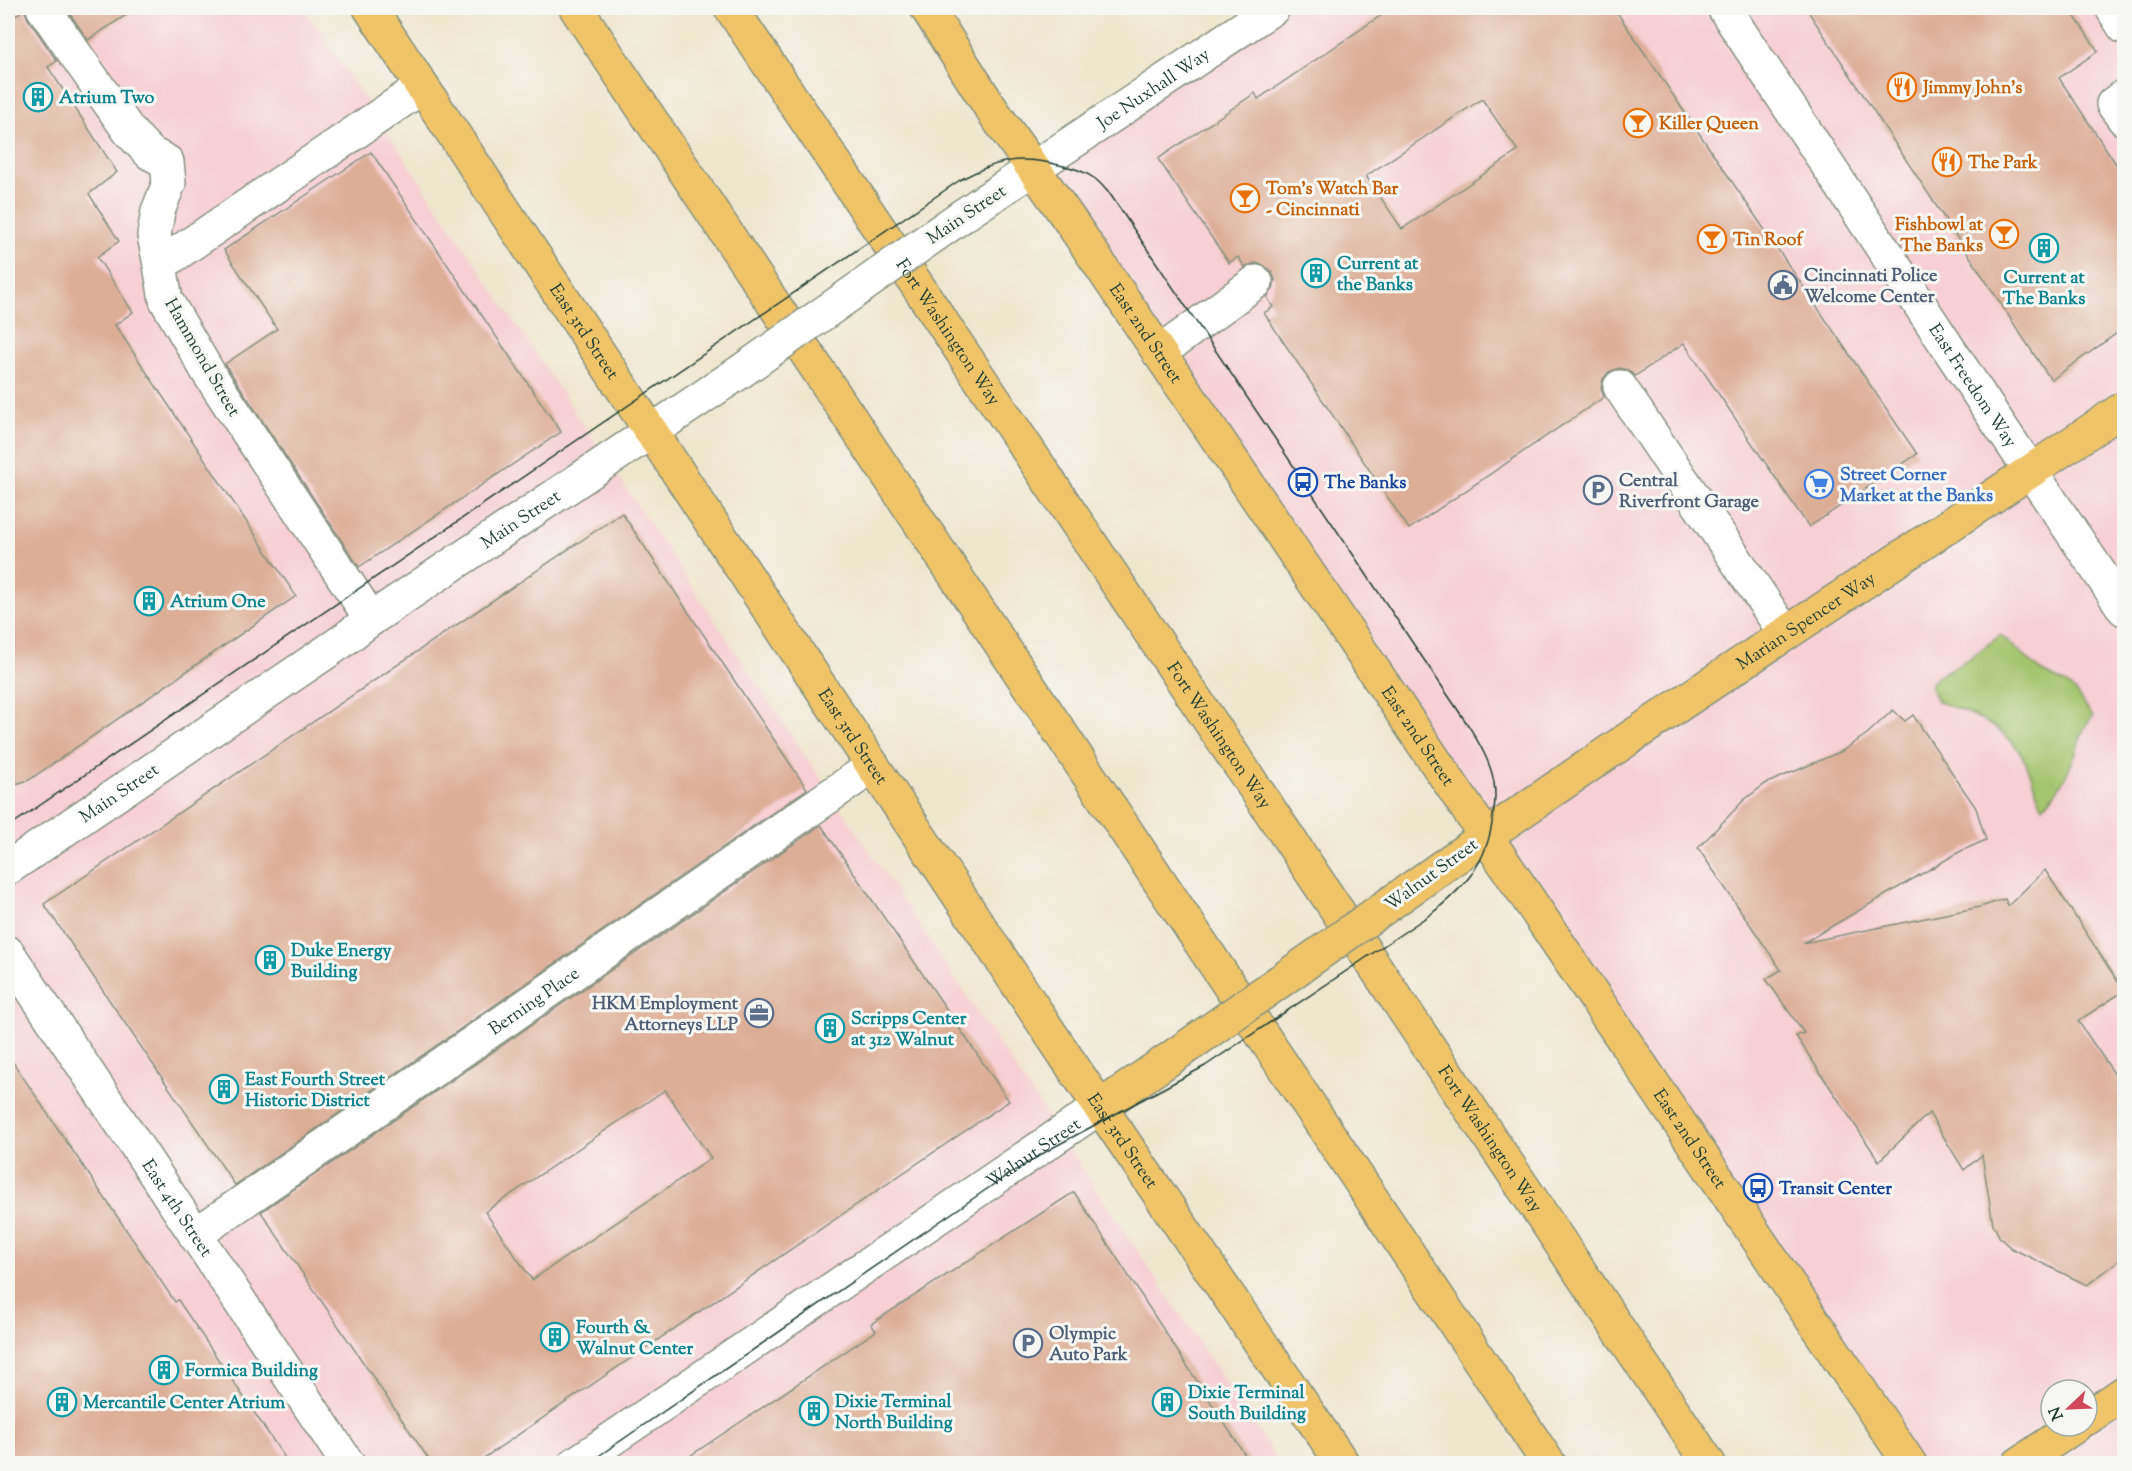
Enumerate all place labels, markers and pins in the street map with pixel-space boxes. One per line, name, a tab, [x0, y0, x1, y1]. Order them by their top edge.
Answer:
restaurant icon: Jimmy John's	[1886, 71, 1918, 103]
place label: Jimmy John's	[1921, 76, 2022, 102]
building icon: Atrium Two	[22, 81, 54, 113]
place label: Atrium Two	[59, 86, 154, 112]
bar icon: Killer Queen	[1622, 107, 1654, 139]
place label: Killer Queen	[1659, 112, 1759, 138]
restaurant icon: The Park	[1931, 146, 1963, 178]
place label: The Park	[1968, 151, 2038, 177]
place label: Tom's Watch Bar - Cincinnati	[1266, 177, 1398, 224]
bar icon: Tom's Watch Bar - Cincinnati	[1229, 182, 1261, 214]
place label: Fishbowl at The Banks	[1895, 213, 1984, 260]
bar icon: Fishbowl at The Banks	[1988, 218, 2020, 250]
bar icon: Tin Roof	[1696, 223, 1728, 255]
place label: Tin Roof	[1733, 228, 1804, 254]
building icon: Current at The Banks	[2028, 232, 2060, 264]
place label: Current at the Banks	[1337, 252, 1419, 299]
building icon: Current at the Banks	[1300, 257, 1332, 289]
place label: Cincinnati Police Welcome Center	[1804, 264, 1938, 311]
place label: Current at The Banks	[2003, 266, 2085, 313]
public building icon: Cincinnati Police Welcome Center	[1767, 269, 1799, 301]
place label: Street Corner Market at the Banks	[1840, 463, 1993, 510]
bus stop icon: The Banks	[1287, 466, 1319, 498]
supermarket icon: Street Corner Market at the Banks	[1803, 468, 1835, 500]
place label: Central Riverfront Garage	[1619, 469, 1759, 516]
place label: The Banks	[1324, 471, 1406, 497]
parking icon: Central Riverfront Garage	[1582, 474, 1614, 506]
building icon: Atrium One	[133, 585, 165, 617]
place label: Atrium One	[170, 590, 266, 616]
place label: Duke Energy Building	[291, 939, 392, 986]
building icon: Duke Energy Building	[254, 944, 286, 976]
place label: HKM Employment Attorneys LLP	[592, 992, 739, 1039]
office icon: HKM Employment Attorneys LLP	[743, 997, 775, 1029]
place label: Scripps Center at 312 Walnut	[851, 1007, 967, 1054]
building icon: Scripps Center at 312 Walnut	[814, 1012, 846, 1044]
place label: East Fourth Street Historic District	[245, 1068, 386, 1115]
building icon: East Fourth Street Historic District	[208, 1073, 240, 1105]
bus stop icon: Transit Center	[1742, 1172, 1774, 1204]
place label: Transit Center	[1779, 1177, 1892, 1203]
place label: Fourth & Walnut Center	[576, 1316, 693, 1363]
building icon: Fourth & Walnut Center	[539, 1321, 571, 1353]
place label: Olympic Auto Park	[1049, 1322, 1128, 1369]
parking icon: Olympic Auto Park	[1012, 1327, 1044, 1359]
building icon: Formica Building	[148, 1354, 180, 1386]
place label: Formica Building	[185, 1359, 318, 1385]
place label: Dixie Terminal South Building	[1188, 1381, 1306, 1428]
building icon: Mercantile Center Atrium	[46, 1386, 78, 1418]
building icon: Dixie Terminal South Building	[1151, 1386, 1183, 1418]
place label: Dixie Terminal North Building	[835, 1390, 953, 1437]
place label: Mercantile Center Atrium	[83, 1391, 285, 1417]
building icon: Dixie Terminal North Building	[798, 1395, 830, 1427]

